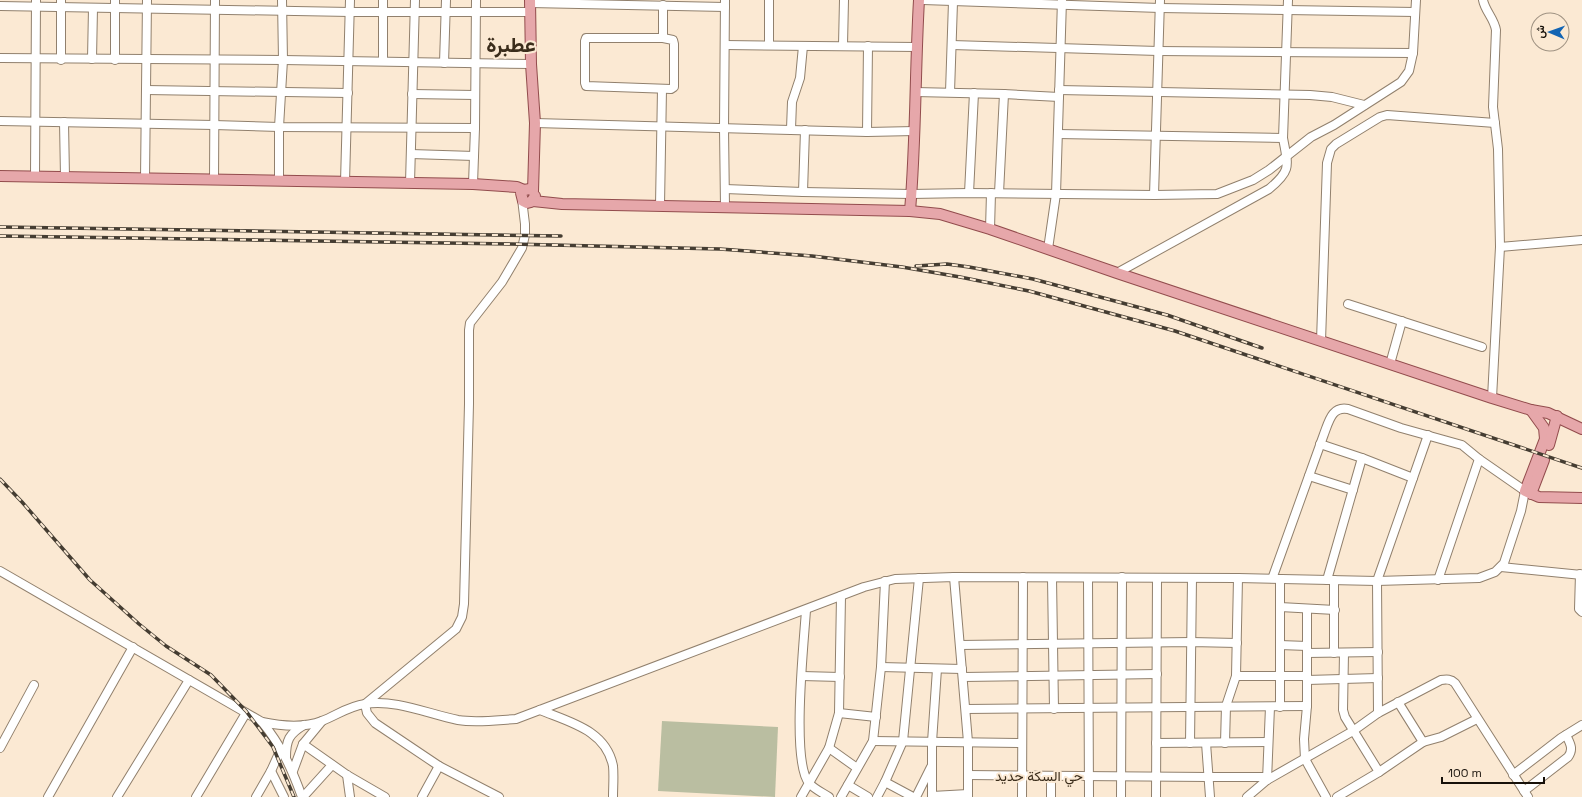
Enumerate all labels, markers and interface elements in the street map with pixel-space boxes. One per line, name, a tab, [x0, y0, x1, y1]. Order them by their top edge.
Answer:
north arrow	[1530, 12, 1570, 52]
text: ش	[1533, 25, 1547, 39]
district label: عطبرة	[486, 31, 536, 58]
scale bar	[1442, 759, 1544, 785]
text: 100 m	[1448, 765, 1482, 781]
district label: حي السكة حديد	[995, 767, 1083, 788]

